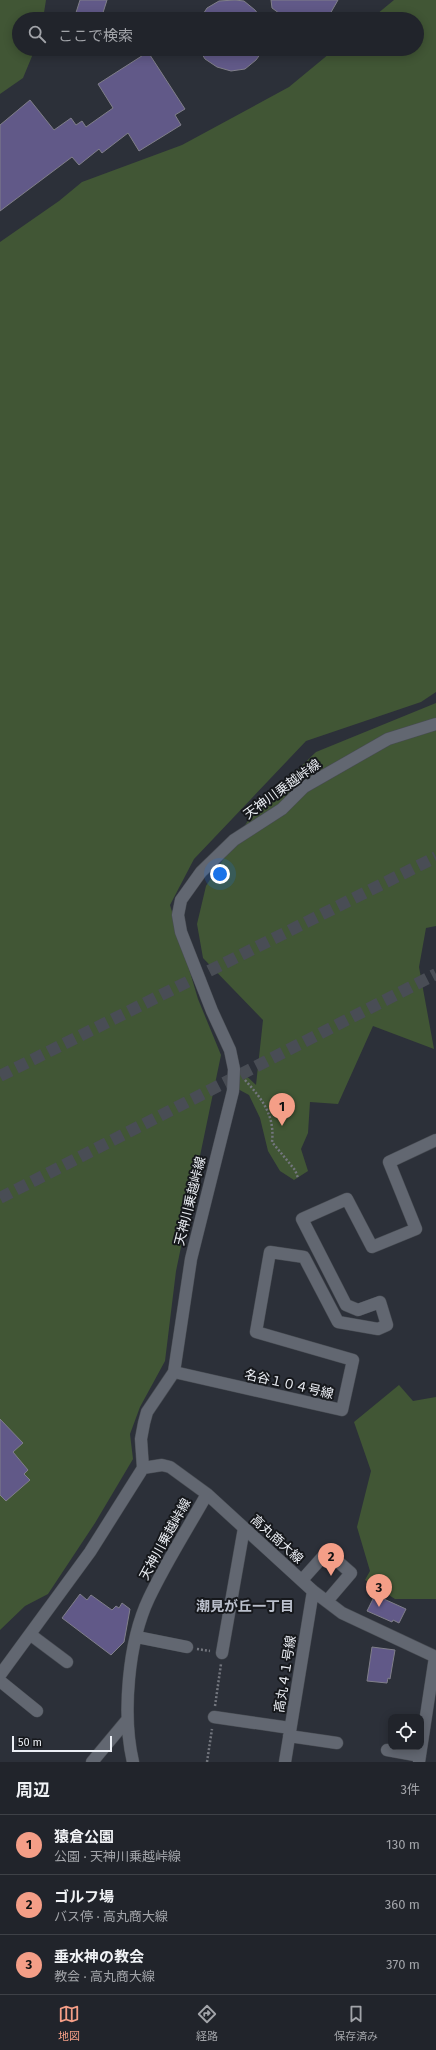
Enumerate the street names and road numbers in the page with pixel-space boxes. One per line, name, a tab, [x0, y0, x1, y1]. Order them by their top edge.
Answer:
street label: 天神川乗越峠線	[241, 756, 323, 822]
street label: 天神川乗越峠線	[172, 1155, 208, 1247]
street label: 名谷１０４号線	[243, 1366, 335, 1402]
street label: 天神川乗越峠線	[136, 1496, 194, 1582]
street label: 高丸商大線	[248, 1512, 306, 1566]
street label: 高丸４１号線	[271, 1634, 299, 1714]

